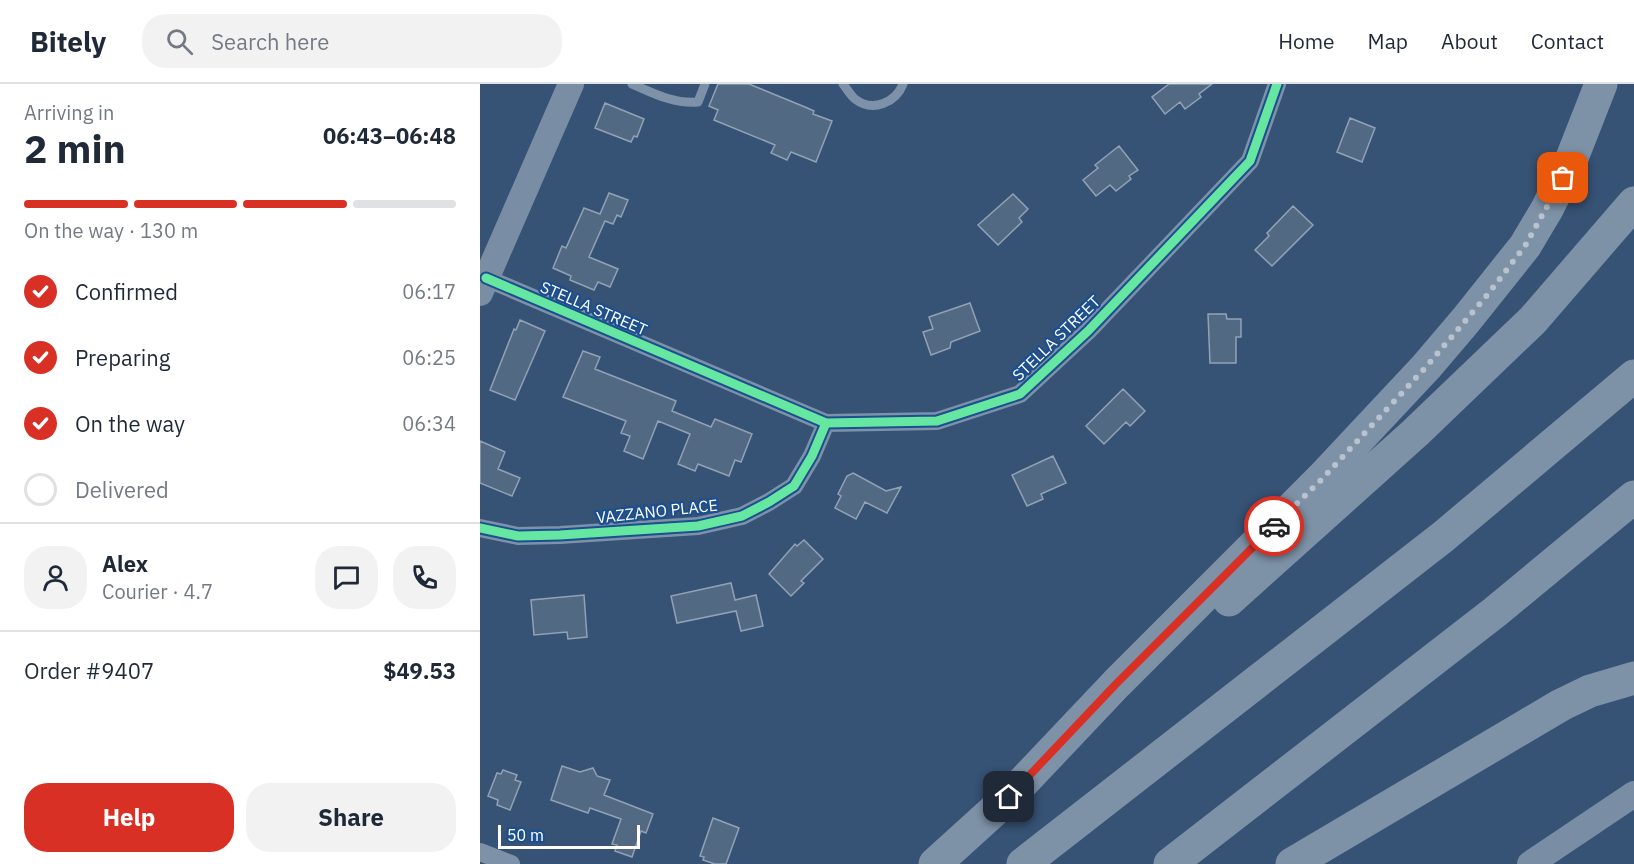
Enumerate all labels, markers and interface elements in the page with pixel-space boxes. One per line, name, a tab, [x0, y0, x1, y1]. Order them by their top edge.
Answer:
search box	[142, 14, 562, 68]
text: Bitely	[30, 23, 106, 60]
icon: search	[163, 25, 196, 58]
text: Search here	[211, 27, 329, 56]
text: Home	[1278, 27, 1335, 55]
text: Map	[1368, 27, 1408, 55]
text: About	[1441, 27, 1498, 55]
text: Contact	[1531, 27, 1604, 55]
text: Arriving in	[24, 99, 114, 126]
text: 06:43–06:48	[323, 121, 456, 150]
text: 2 min	[24, 123, 126, 174]
pin	[1537, 152, 1588, 203]
icon: bag	[1546, 161, 1579, 194]
text: On the way · 130 m	[24, 217, 198, 244]
icon: check	[24, 275, 57, 308]
street label: STELLA STREET	[538, 276, 650, 340]
text: Confirmed	[75, 277, 178, 306]
text: 06:17	[402, 278, 456, 305]
street label: STELLA STREET	[1008, 291, 1104, 385]
icon: check	[24, 341, 57, 374]
text: Preparing	[75, 343, 170, 372]
text: 06:25	[402, 344, 456, 371]
icon: check	[24, 407, 57, 440]
text: On the way	[75, 409, 185, 438]
text: 06:34	[402, 410, 456, 437]
text: Delivered	[75, 475, 169, 504]
street label: VAZZANO PLACE	[595, 495, 719, 527]
courier	[1244, 496, 1304, 556]
icon: car	[1258, 510, 1291, 543]
button: person	[24, 546, 87, 609]
button: chat	[315, 546, 378, 609]
button: phone	[393, 546, 456, 609]
text: Alex	[102, 549, 148, 578]
text: Courier · 4.7	[102, 578, 213, 605]
text: Order #9407	[24, 656, 154, 685]
text: $49.53	[383, 656, 456, 685]
pin	[983, 771, 1034, 822]
icon: home	[992, 780, 1025, 813]
button: Help	[24, 783, 234, 852]
button: Share	[246, 783, 456, 852]
scale bar	[498, 822, 640, 850]
text: 50 m	[507, 825, 544, 845]

